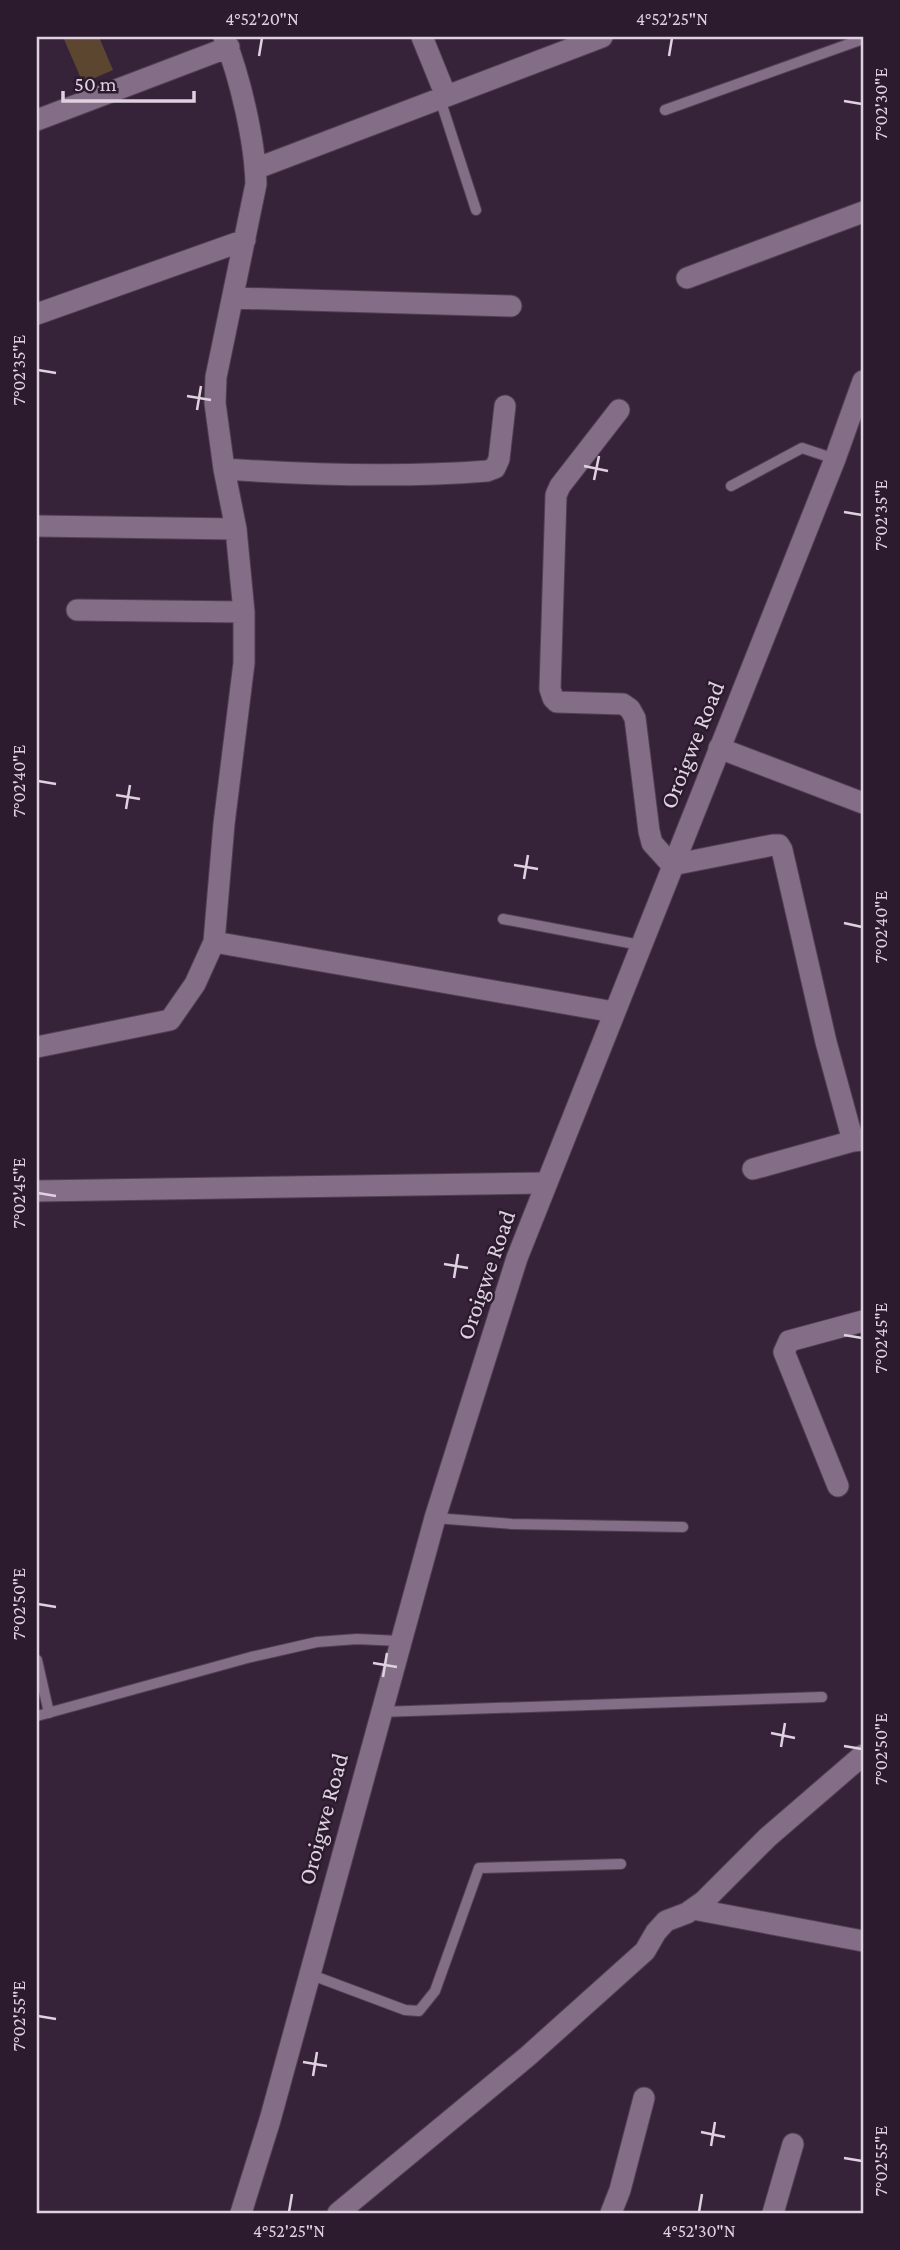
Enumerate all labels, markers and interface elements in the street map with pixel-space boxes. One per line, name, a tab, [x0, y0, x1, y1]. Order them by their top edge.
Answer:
text: 4°52'20"N	[225, 9, 299, 29]
text: 4°52'25"N	[636, 9, 708, 29]
scale bar	[63, 60, 194, 104]
text: 7°02'30"E	[871, 68, 891, 140]
text: 50 m	[74, 72, 117, 96]
text: 7°02'35"E	[9, 334, 29, 405]
text: 7°02'35"E	[871, 479, 891, 550]
street label: Oroigwe Road	[654, 677, 729, 812]
text: 7°02'40"E	[9, 745, 29, 817]
text: 7°02'40"E	[871, 891, 891, 963]
text: 7°02'45"E	[9, 1157, 29, 1228]
street label: Oroigwe Road	[451, 1206, 520, 1343]
text: 7°02'45"E	[871, 1302, 891, 1373]
text: 7°02'50"E	[9, 1568, 29, 1640]
text: 7°02'50"E	[871, 1713, 891, 1785]
street label: Oroigwe Road	[292, 1750, 353, 1888]
text: 7°02'55"E	[9, 1981, 29, 2051]
text: 7°02'55"E	[871, 2126, 891, 2196]
text: 4°52'25"N	[253, 2221, 325, 2241]
text: 4°52'30"N	[662, 2221, 736, 2241]

